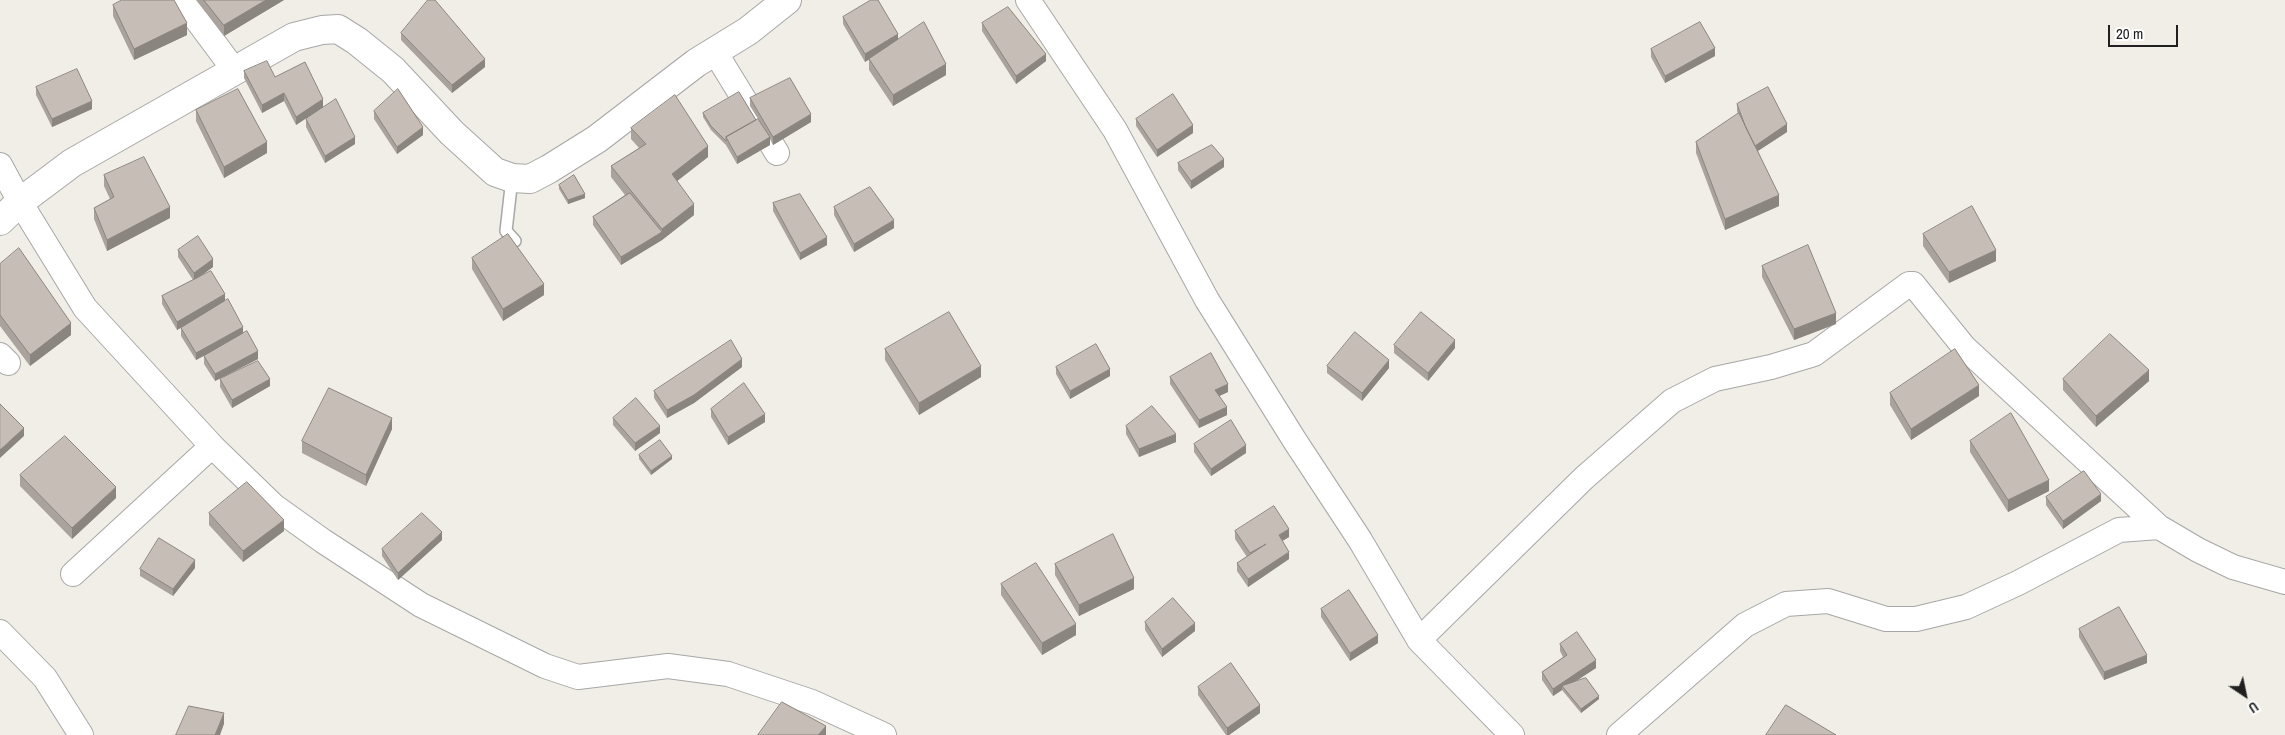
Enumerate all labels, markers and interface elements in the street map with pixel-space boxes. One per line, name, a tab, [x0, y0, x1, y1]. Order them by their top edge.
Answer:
scale bar	[2110, 15, 2180, 47]
text: 20 m	[2116, 23, 2143, 44]
north arrow	[2220, 670, 2270, 720]
text: U	[2245, 698, 2262, 717]

